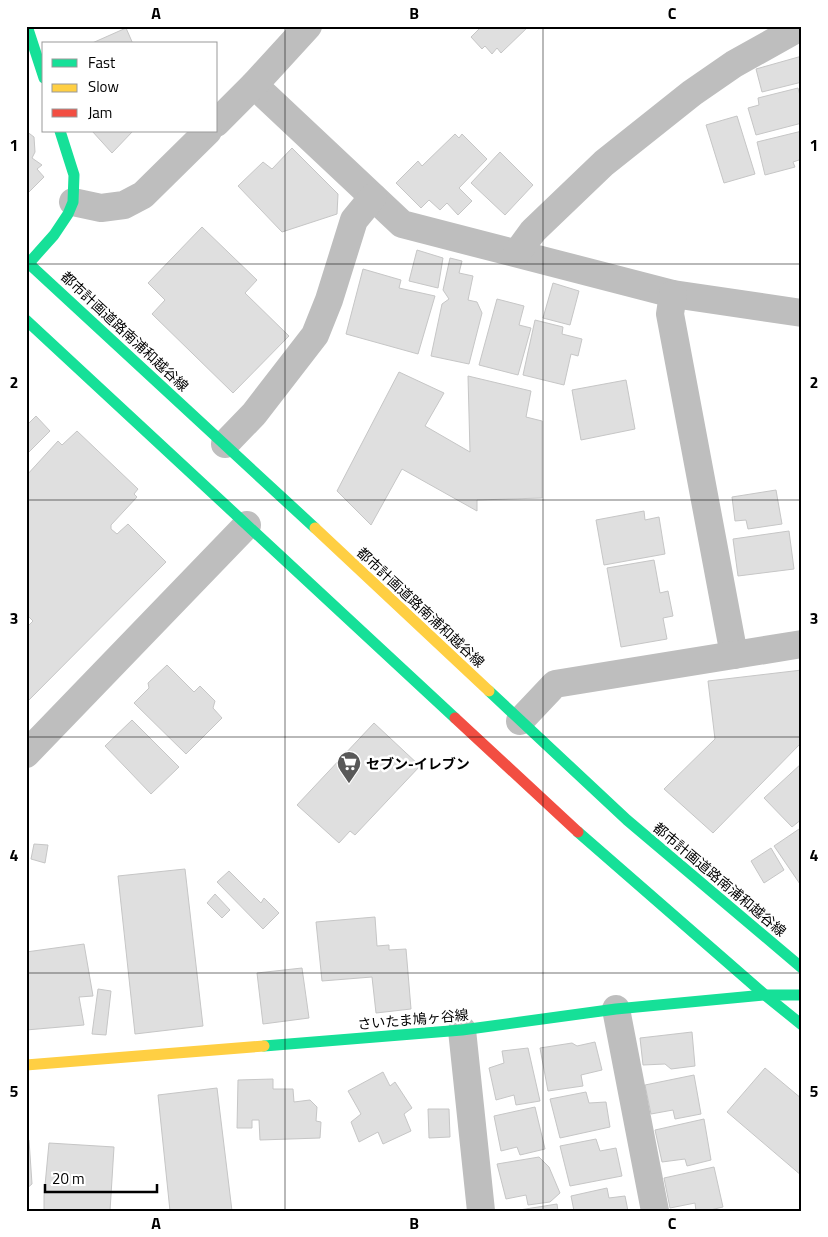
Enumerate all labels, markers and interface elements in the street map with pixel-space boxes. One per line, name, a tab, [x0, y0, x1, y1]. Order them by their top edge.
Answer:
text: A	[151, 1, 161, 25]
text: B	[409, 1, 419, 25]
text: C	[668, 1, 677, 25]
legend	[42, 42, 218, 132]
text: Fast	[88, 51, 116, 74]
text: Slow	[88, 75, 119, 98]
text: Jam	[88, 101, 112, 124]
text: 1	[10, 133, 18, 157]
text: 1	[810, 133, 818, 157]
street label: 都市計画道路南浦和越谷線	[56, 266, 194, 396]
text: 2	[10, 370, 18, 394]
text: 2	[810, 370, 818, 394]
street label: 都市計画道路南浦和越谷線	[352, 542, 490, 672]
text: 3	[10, 606, 18, 630]
text: 3	[810, 606, 818, 630]
supermarket icon: セブン-イレブン	[336, 750, 362, 784]
place label: セブン-イレブン	[366, 753, 470, 774]
street label: 都市計画道路南浦和越谷線	[649, 817, 791, 941]
text: 4	[10, 843, 19, 867]
text: 4	[810, 843, 819, 867]
street label: さいたま鳩ヶ谷線	[357, 1004, 469, 1034]
text: 5	[10, 1079, 19, 1103]
text: 5	[810, 1079, 819, 1103]
scale bar	[45, 1162, 158, 1194]
text: 20 m	[52, 1167, 85, 1190]
text: A	[151, 1211, 161, 1235]
text: B	[409, 1211, 419, 1235]
text: C	[668, 1211, 677, 1235]

